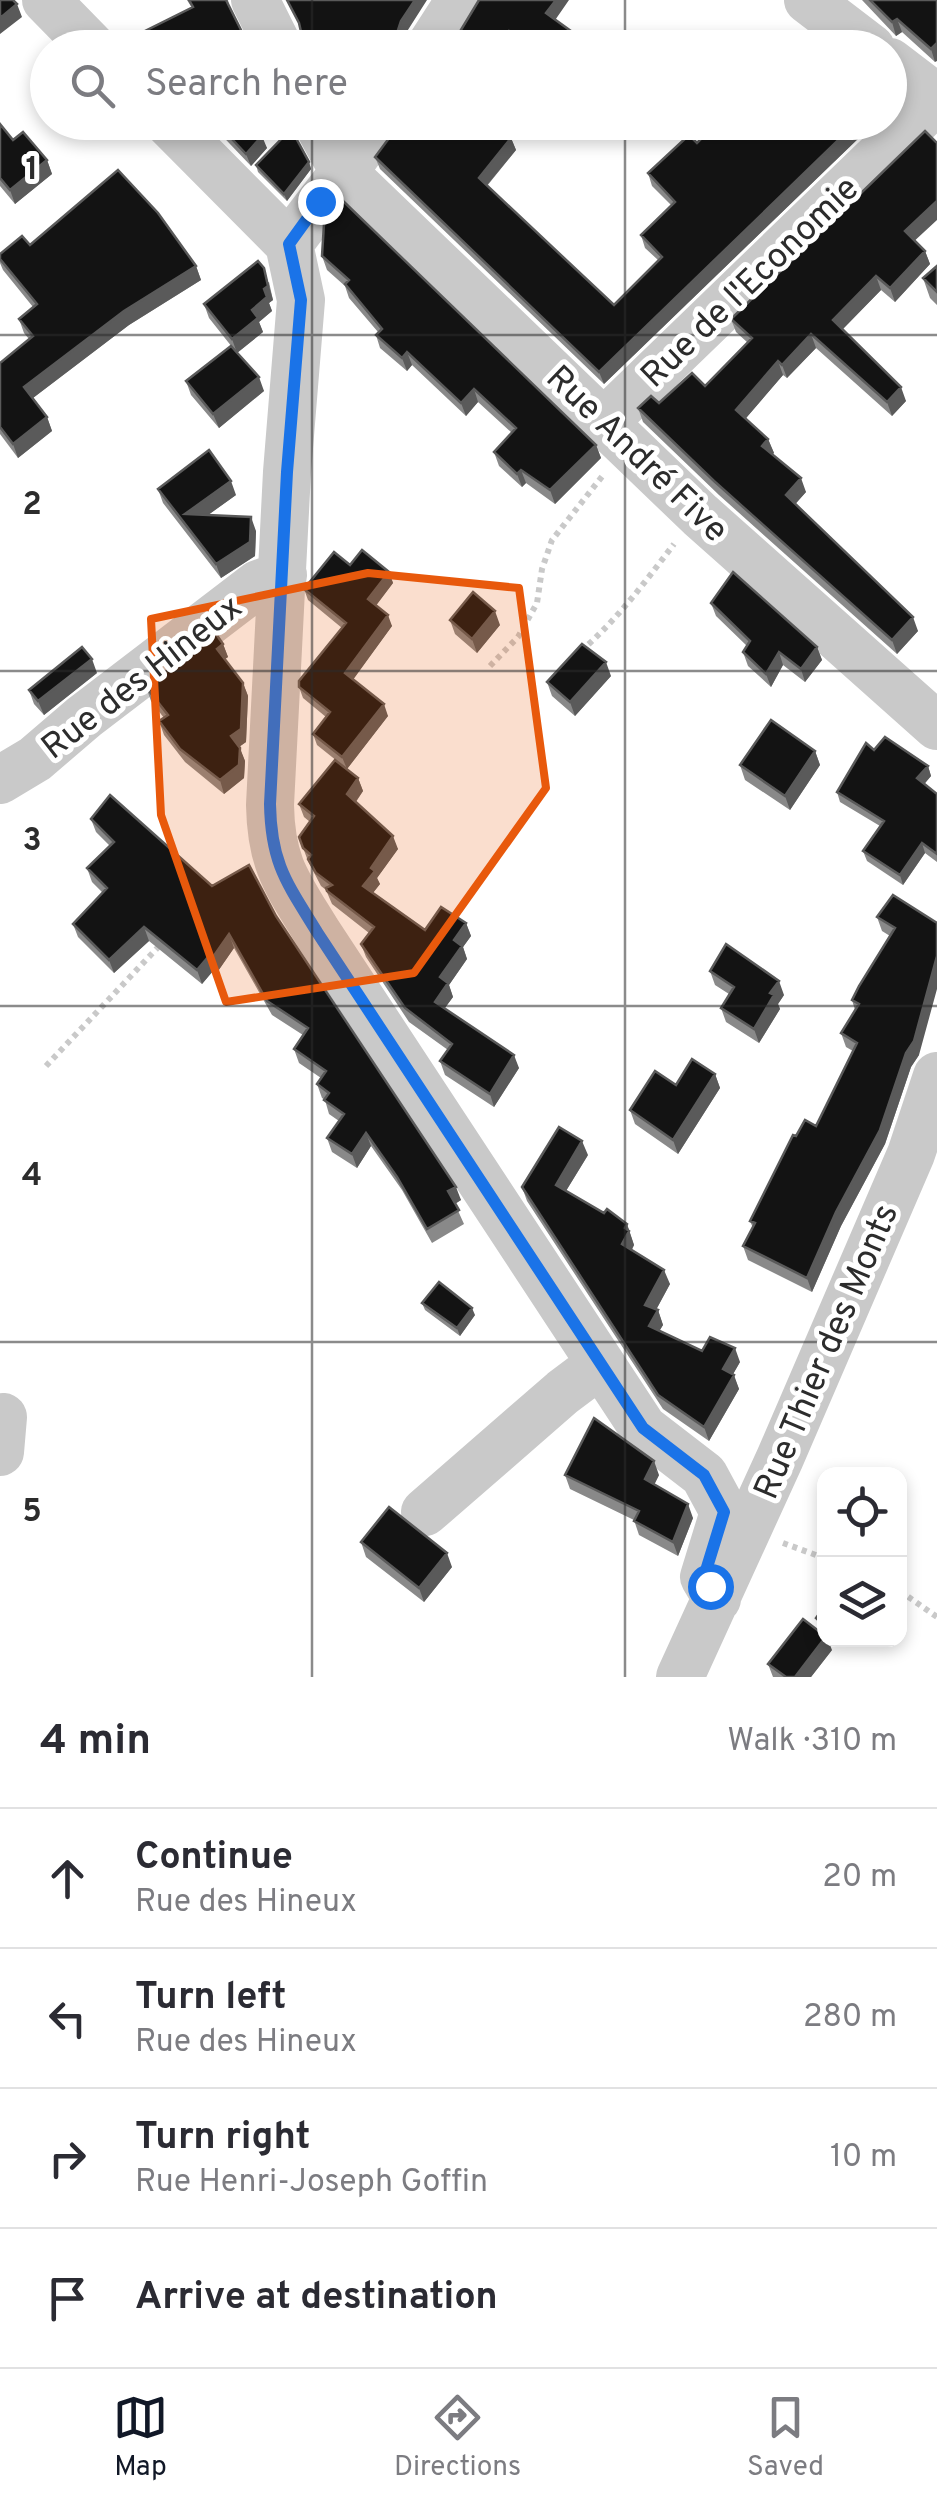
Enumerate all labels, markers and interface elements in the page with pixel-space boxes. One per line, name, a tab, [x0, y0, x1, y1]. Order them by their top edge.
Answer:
search box	[30, 30, 907, 140]
icon: search	[65, 58, 120, 113]
text: Search here	[145, 61, 348, 110]
text: 1	[26, 151, 38, 191]
street label: Rue de l'Economie	[633, 168, 869, 399]
route end	[298, 179, 344, 225]
street label: Rue André Five	[536, 357, 736, 553]
text: 2	[22, 486, 42, 526]
street label: Rue des Hineux	[34, 586, 252, 770]
text: 3	[22, 822, 42, 862]
text: 4	[22, 1157, 42, 1197]
street label: Rue Thier des Monts	[746, 1198, 910, 1507]
map controls	[817, 1467, 907, 1647]
button: locate	[817, 1467, 907, 1557]
text: 5	[22, 1493, 42, 1533]
button: layers	[817, 1557, 907, 1647]
route start	[688, 1564, 734, 1610]
text: 4 min	[40, 1716, 151, 1769]
text: Walk · 310 m	[727, 1722, 897, 1762]
text: Continue	[135, 1834, 293, 1883]
icon: ahead	[40, 1851, 95, 1906]
text: 20 m	[822, 1858, 897, 1898]
text: Rue des Hineux	[135, 1883, 357, 1923]
text: Turn left	[135, 1974, 287, 2023]
icon: left	[40, 1991, 95, 2046]
text: 280 m	[803, 1998, 897, 2038]
text: Rue des Hineux	[135, 2023, 357, 2063]
text: Turn right	[135, 2114, 310, 2163]
icon: right	[40, 2131, 95, 2186]
text: 10 m	[830, 2138, 897, 2178]
text: Rue Henri-Joseph Goffin	[135, 2163, 488, 2203]
icon: arrive	[40, 2271, 95, 2326]
text: Arrive at destination	[135, 2274, 498, 2323]
tab: Map	[113, 2390, 168, 2486]
tab: Directions	[394, 2390, 521, 2486]
tab: Saved	[747, 2390, 824, 2486]

